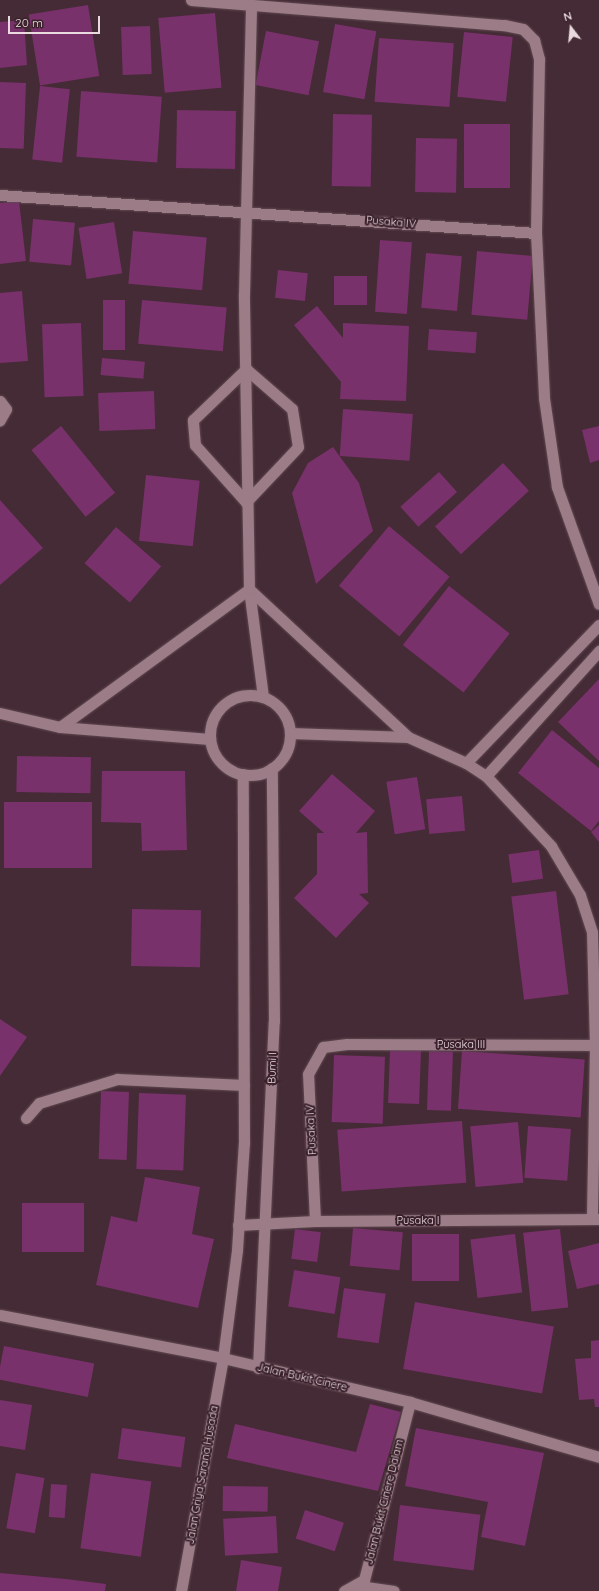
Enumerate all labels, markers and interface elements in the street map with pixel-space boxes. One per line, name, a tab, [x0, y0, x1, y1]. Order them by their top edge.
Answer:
scale bar	[10, 8, 102, 34]
north arrow	[551, 8, 591, 48]
text: N	[562, 9, 574, 24]
text: 20 m	[15, 15, 43, 30]
street label: Pusaka IV	[365, 213, 417, 231]
street label: Pusaka III	[437, 1037, 485, 1051]
street label: Bumi I	[265, 1052, 279, 1084]
street label: Pusaka IV	[303, 1105, 319, 1155]
street label: Pusaka I	[397, 1213, 439, 1227]
street label: Jalan Bukit Cinere	[256, 1360, 348, 1394]
street label: Jalan Griya Sarana Husada	[183, 1405, 221, 1545]
street label: Jalan Bukit Cinere Dalam	[362, 1438, 406, 1566]

